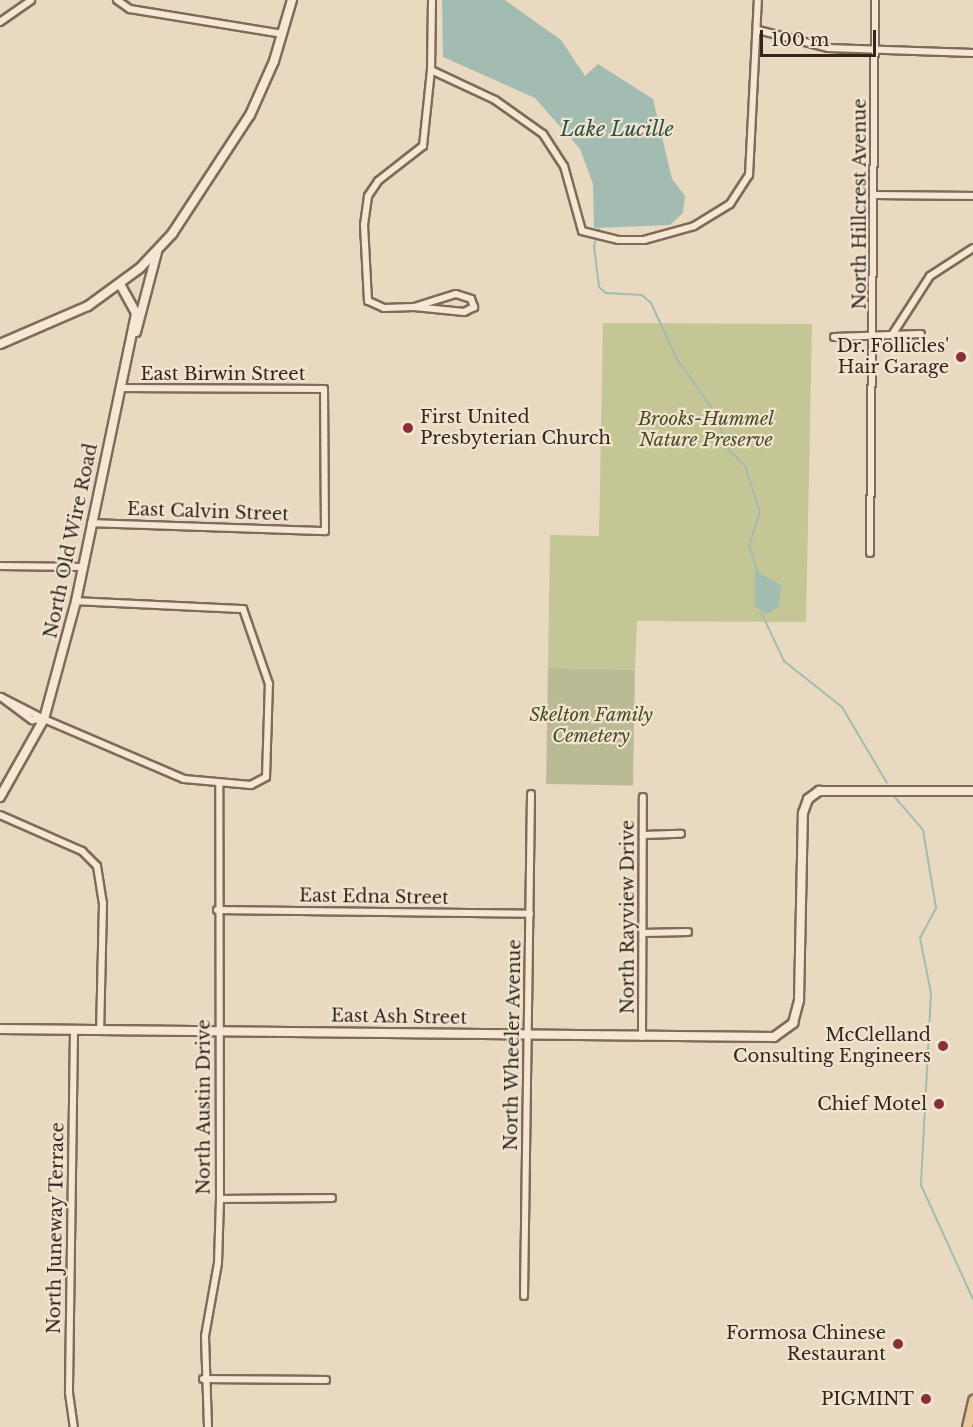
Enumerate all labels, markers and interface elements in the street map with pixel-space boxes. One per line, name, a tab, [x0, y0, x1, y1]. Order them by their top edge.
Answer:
scale bar	[763, 18, 878, 56]
text: 100 m	[771, 29, 829, 51]
street label: North Hillcrest Avenue	[849, 98, 871, 310]
water label: Lake Lucille	[560, 117, 674, 141]
place label: Dr. Follicles' Hair Garage	[837, 336, 949, 378]
marker: Dr. Follicles' Hair Garage	[954, 350, 968, 364]
street label: East Birwin Street	[141, 363, 305, 385]
place label: First United Presbyterian Church	[420, 407, 611, 450]
park label: Brooks-Hummel Nature Preserve	[638, 409, 774, 452]
marker: First United Presbyterian Church	[401, 421, 415, 435]
street label: North Old Wire Road	[40, 441, 102, 641]
street label: East Calvin Street	[127, 498, 289, 526]
park label: Skelton Family Cemetery	[529, 705, 653, 748]
street label: North Rayview Drive	[617, 820, 639, 1014]
street label: East Edna Street	[299, 885, 449, 909]
street label: North Wheeler Avenue	[500, 938, 526, 1152]
street label: East Ash Street	[330, 1005, 468, 1029]
street label: North Austin Drive	[193, 1019, 215, 1195]
place label: McClelland Consulting Engineers	[733, 1025, 931, 1068]
marker: McClelland Consulting Engineers	[936, 1039, 950, 1053]
place label: Chief Motel	[817, 1093, 927, 1115]
marker: Chief Motel	[932, 1097, 946, 1111]
street label: North Juneway Terrace	[43, 1121, 69, 1335]
place label: Formosa Chinese Restaurant	[726, 1323, 886, 1366]
marker: Formosa Chinese Restaurant	[891, 1337, 905, 1351]
place label: PIGMINT	[821, 1388, 914, 1410]
marker: PIGMINT	[919, 1392, 933, 1406]

